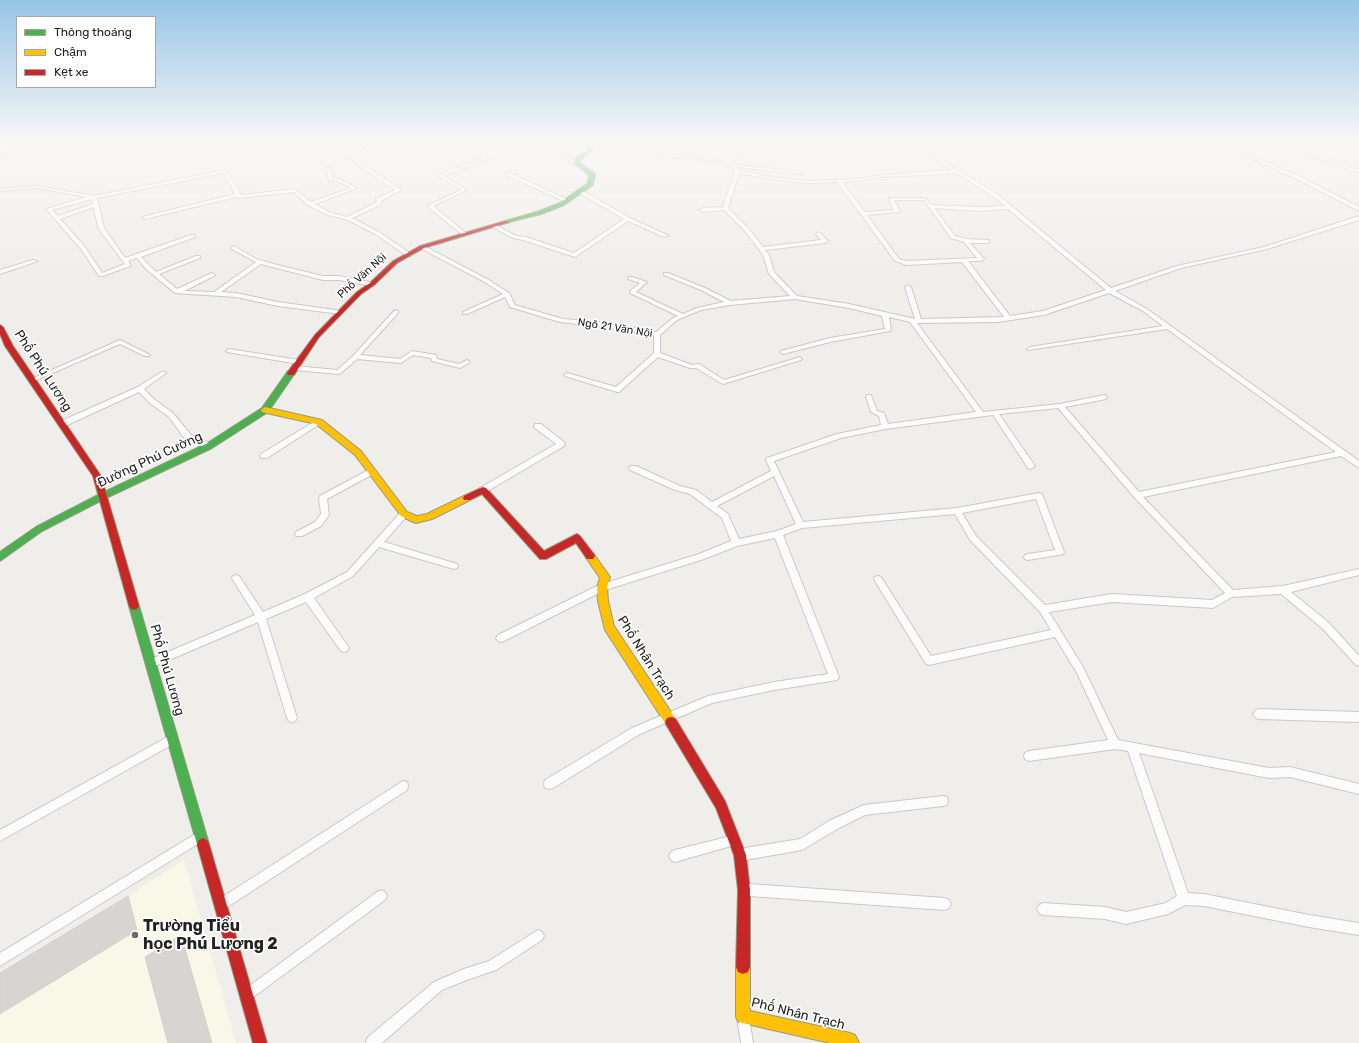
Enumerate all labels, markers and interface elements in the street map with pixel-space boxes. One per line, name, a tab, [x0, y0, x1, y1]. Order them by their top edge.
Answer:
legend	[16, 16, 156, 88]
text: Thông thoáng	[54, 25, 132, 39]
text: Chậm	[54, 45, 87, 59]
text: Kẹt xe	[54, 65, 89, 79]
street label: Phố Văn Nội	[335, 251, 389, 301]
street label: Ngõ 21 Văn Nội	[577, 316, 653, 340]
street label: Phố Phú Lương	[11, 327, 75, 415]
street label: Đường Phú Cường	[95, 429, 205, 491]
street label: Phố Nhân Trạch	[614, 613, 678, 703]
street label: Phố Phú Lương	[146, 622, 188, 718]
place label: Trường Tiểu học Phú Lương 2	[143, 916, 278, 954]
marker: Trường Tiểu học Phú Lương 2	[130, 930, 140, 940]
street label: Phố Nhân Trạch	[750, 995, 846, 1033]

